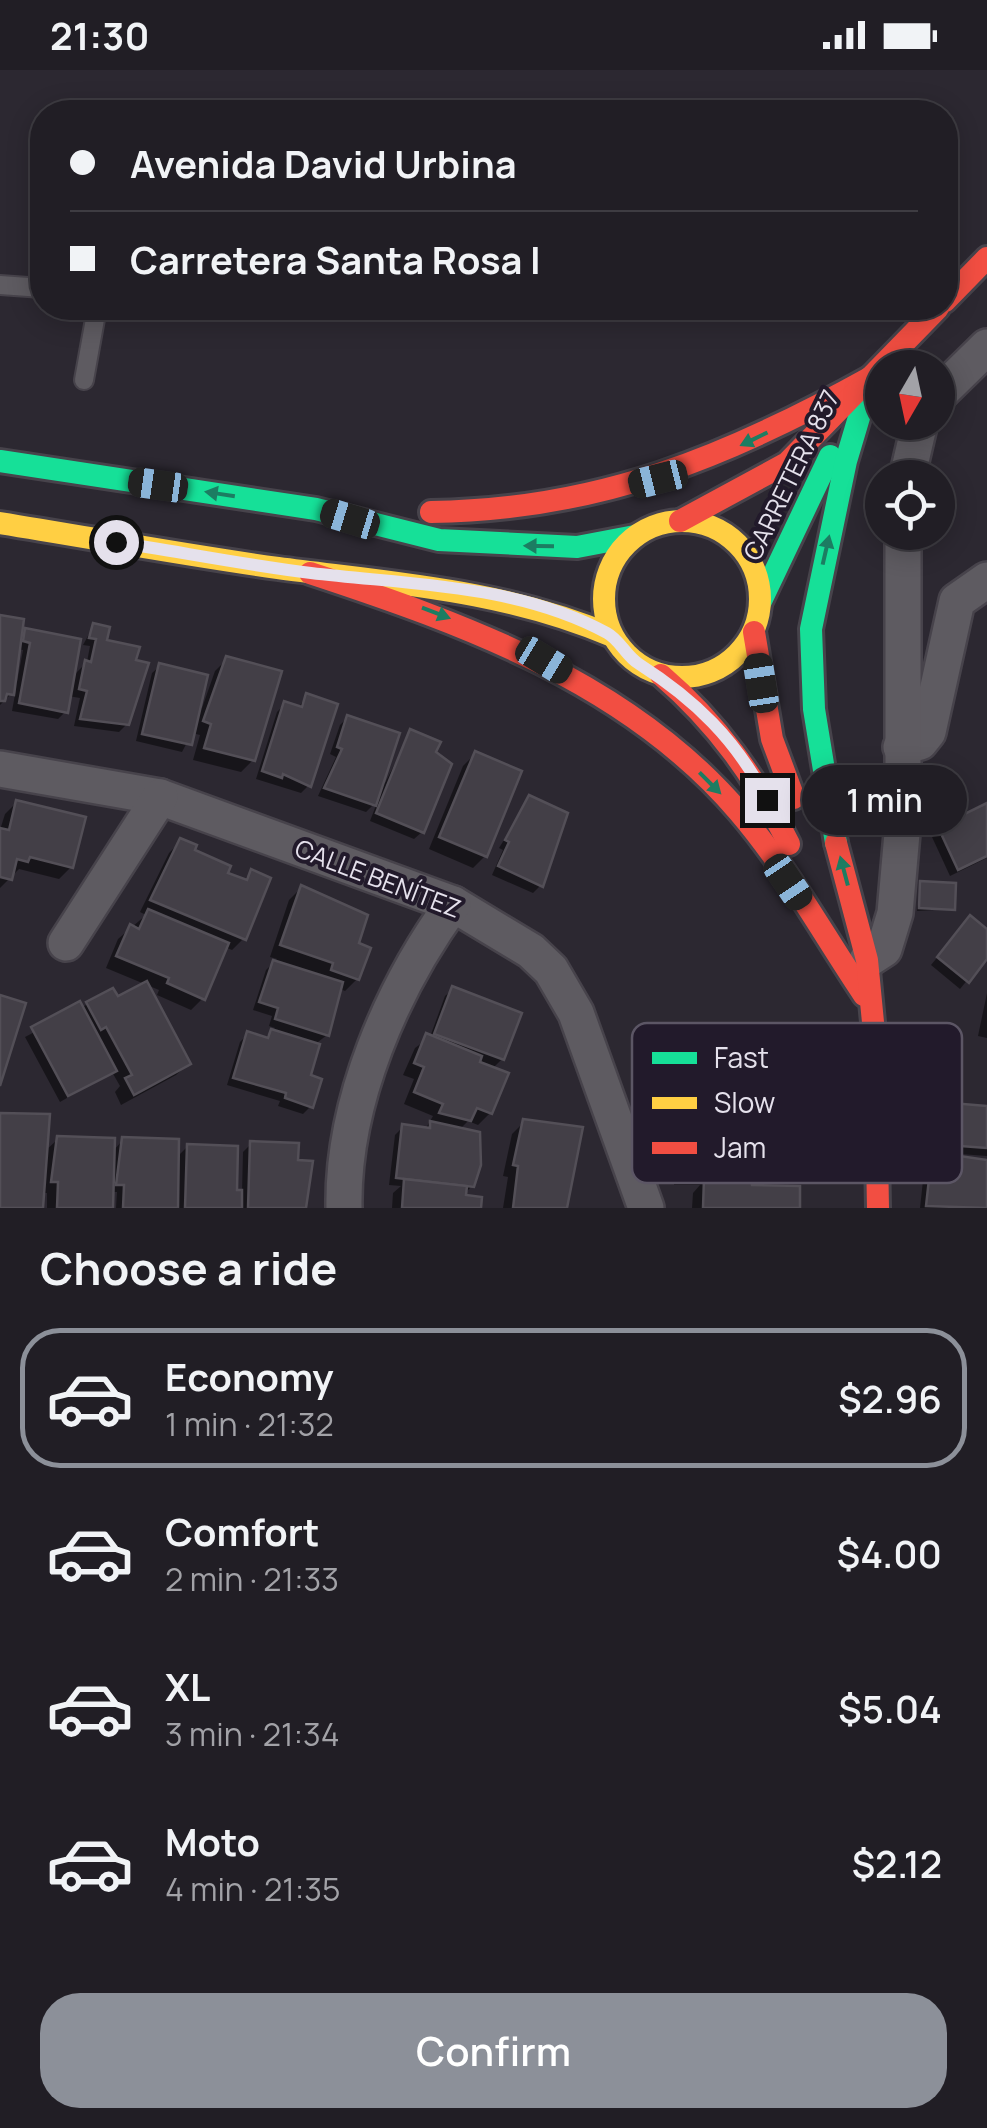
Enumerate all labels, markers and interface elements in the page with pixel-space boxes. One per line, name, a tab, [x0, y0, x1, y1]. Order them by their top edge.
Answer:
text: 21:30	[50, 9, 149, 61]
text: Avenida David Urbina	[130, 137, 517, 189]
text: Carretera Santa Rosa I	[130, 233, 541, 285]
north arrow	[865, 350, 955, 440]
map controls	[865, 350, 955, 550]
street label: CARRETERA 837	[735, 384, 847, 566]
one-way arrow	[740, 430, 769, 447]
car	[625, 457, 691, 501]
button: locate	[865, 460, 955, 550]
car	[126, 466, 190, 504]
one-way arrow	[204, 486, 235, 502]
car	[317, 496, 383, 542]
route start	[94, 520, 139, 565]
one-way arrow	[819, 534, 834, 565]
one-way arrow	[522, 537, 554, 553]
one-way arrow	[421, 606, 451, 622]
car	[511, 632, 577, 688]
car	[741, 651, 781, 715]
callout: 1 min	[802, 765, 967, 835]
one-way arrow	[698, 771, 721, 795]
route end	[745, 778, 790, 823]
text: 1 min	[846, 778, 923, 822]
street label: CALLE BENÍTEZ	[290, 830, 466, 926]
car	[759, 849, 817, 915]
one-way arrow	[835, 855, 851, 886]
legend	[632, 1023, 962, 1183]
text: Fast	[714, 1038, 769, 1076]
text: Slow	[714, 1083, 775, 1121]
text: Jam	[714, 1128, 766, 1166]
text: Choose a ride	[40, 1237, 337, 1299]
text: Economy	[165, 1350, 334, 1402]
icon: car	[45, 1353, 135, 1443]
text: $2.96	[838, 1372, 942, 1424]
text: 1 min · 21:32	[165, 1402, 334, 1446]
text: Comfort	[165, 1505, 319, 1557]
icon: car	[45, 1508, 135, 1598]
text: $4.00	[837, 1527, 942, 1579]
text: 2 min · 21:33	[165, 1557, 339, 1601]
text: XL	[165, 1660, 210, 1712]
icon: car	[45, 1663, 135, 1753]
text: $5.04	[838, 1682, 942, 1734]
text: 3 min · 21:34	[165, 1712, 340, 1756]
text: Moto	[165, 1815, 260, 1867]
icon: car	[45, 1818, 135, 1908]
text: $2.12	[852, 1837, 942, 1889]
text: 4 min · 21:35	[165, 1867, 340, 1911]
button: Confirm	[40, 1993, 947, 2108]

